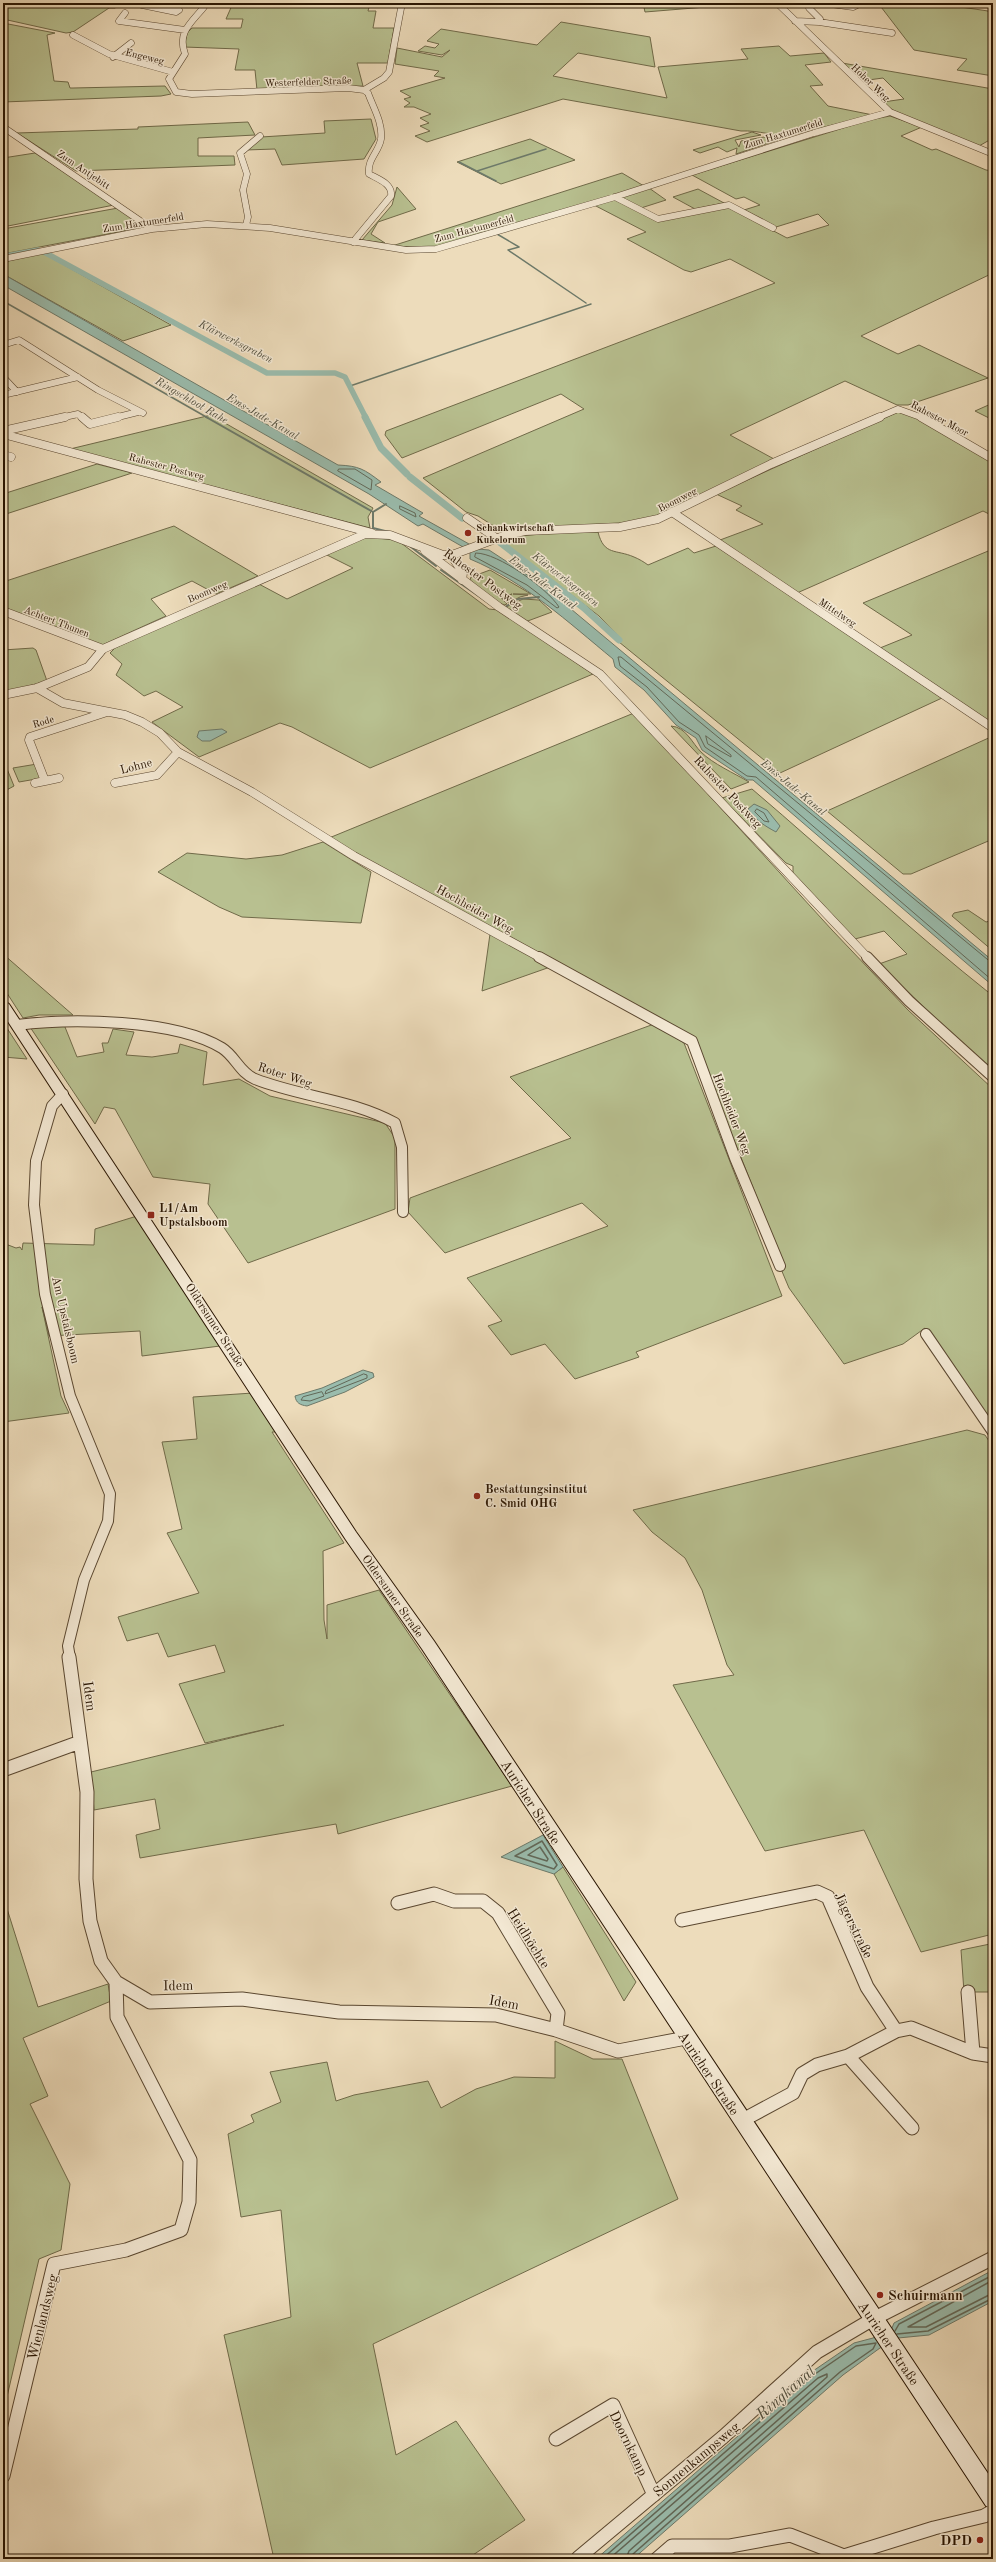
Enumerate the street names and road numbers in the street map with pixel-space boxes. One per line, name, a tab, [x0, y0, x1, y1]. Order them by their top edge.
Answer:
street label: Engeweg	[124, 47, 166, 67]
street label: Hoher Weg	[849, 62, 892, 104]
street label: Westerfelder Straße	[264, 75, 352, 89]
street label: Zum Haxtumerfeld	[743, 117, 824, 151]
street label: Zum Antjebitt	[55, 148, 112, 192]
street label: Zum Haxtumerfeld	[102, 212, 184, 234]
street label: Zum Haxtumerfeld	[433, 214, 515, 244]
street label: Rahester Moor	[909, 399, 970, 438]
street label: Rahester Postweg	[128, 452, 206, 482]
street label: Boomweg	[656, 486, 699, 514]
street label: Rahester Postweg	[441, 547, 524, 612]
street label: Boomweg	[186, 579, 229, 605]
street label: Mittelweg	[817, 597, 858, 629]
street label: Achtert Thunen	[23, 605, 91, 639]
street label: Rode	[31, 714, 56, 730]
street label: Rahester Postweg	[691, 754, 764, 831]
street label: Lohne	[119, 757, 154, 777]
street label: Hochheider Weg	[434, 884, 516, 936]
street label: Roter Weg	[256, 1062, 314, 1091]
street label: Hochheider Weg	[710, 1072, 752, 1157]
street label: Am Upstalsboom	[49, 1276, 81, 1365]
street label: Oldersumer Straße	[183, 1281, 246, 1370]
street label: Oldersumer Straße	[359, 1553, 425, 1640]
street label: Idem	[80, 1680, 98, 1712]
street label: Auricher Straße	[498, 1758, 563, 1847]
street label: Jägerstraße	[831, 1890, 875, 1961]
street label: Heidhöchte	[504, 1906, 552, 1971]
street label: Idem	[163, 1979, 193, 1993]
street label: Idem	[488, 1993, 520, 2013]
street label: Auricher Straße	[675, 2029, 741, 2118]
street label: Wienlandsweg	[26, 2272, 61, 2362]
street label: Auricher Straße	[855, 2299, 921, 2388]
street label: Doornkamp	[606, 2409, 650, 2478]
street label: Sonnenkampsweg	[651, 2420, 743, 2500]

